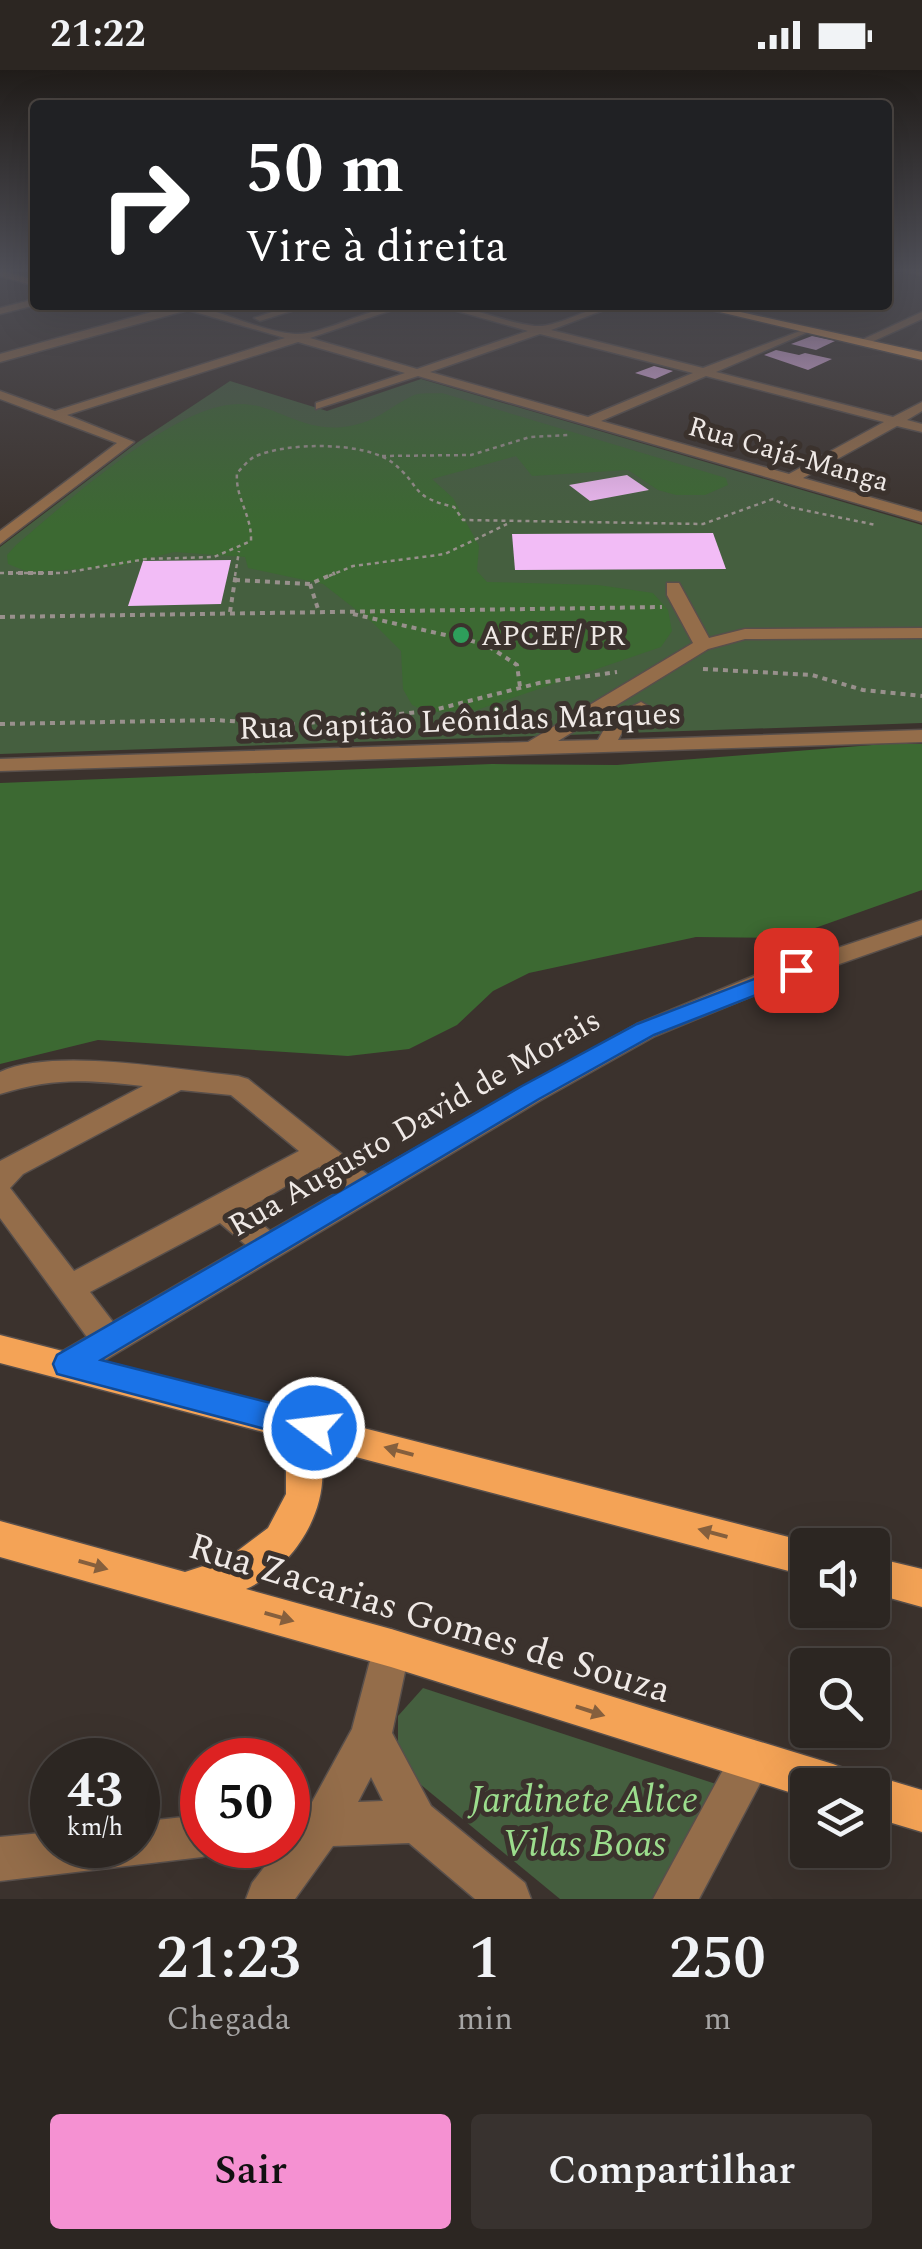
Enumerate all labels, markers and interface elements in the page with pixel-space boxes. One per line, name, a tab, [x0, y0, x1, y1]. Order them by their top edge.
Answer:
text: 21:22	[50, 6, 145, 64]
text: 50 m	[245, 117, 404, 223]
icon: right	[80, 140, 210, 270]
text: Vire à direita	[245, 213, 507, 282]
street label: Rua Cajá-Manga	[683, 405, 894, 504]
place label: APCEF/ PR	[481, 615, 626, 658]
marker: APCEF/ PR	[450, 624, 472, 646]
street label: Rua Capitão Leônidas Marques	[238, 689, 682, 754]
pin	[754, 928, 839, 1013]
icon: arrive	[769, 943, 824, 998]
street label: Rua Augusto David de Morais	[219, 996, 610, 1250]
position arrow	[262, 1376, 366, 1480]
one-way arrow	[383, 1442, 414, 1458]
street label: Rua Zacarias Gomes de Souza	[181, 1518, 678, 1720]
one-way arrow	[697, 1525, 728, 1540]
map controls	[790, 1528, 890, 1868]
button: sound	[790, 1528, 890, 1628]
one-way arrow	[77, 1557, 108, 1573]
one-way arrow	[264, 1610, 295, 1626]
button: search	[790, 1648, 890, 1748]
one-way arrow	[575, 1704, 605, 1719]
speed limit sign: 50	[180, 1738, 310, 1868]
text: 43	[67, 1753, 123, 1829]
button: layers	[790, 1768, 890, 1868]
park label: Jardinete Alice Vilas Boas	[467, 1772, 698, 1874]
text: km/h	[67, 1809, 123, 1847]
text: 21:23	[156, 1913, 301, 2005]
text: 1	[469, 1913, 501, 2005]
text: 250	[669, 1913, 766, 2005]
text: Chegada	[167, 1995, 290, 2044]
text: min	[457, 1995, 513, 2044]
text: m	[704, 1995, 731, 2044]
button: Sair	[50, 2114, 451, 2229]
button: Compartilhar	[471, 2114, 872, 2229]

